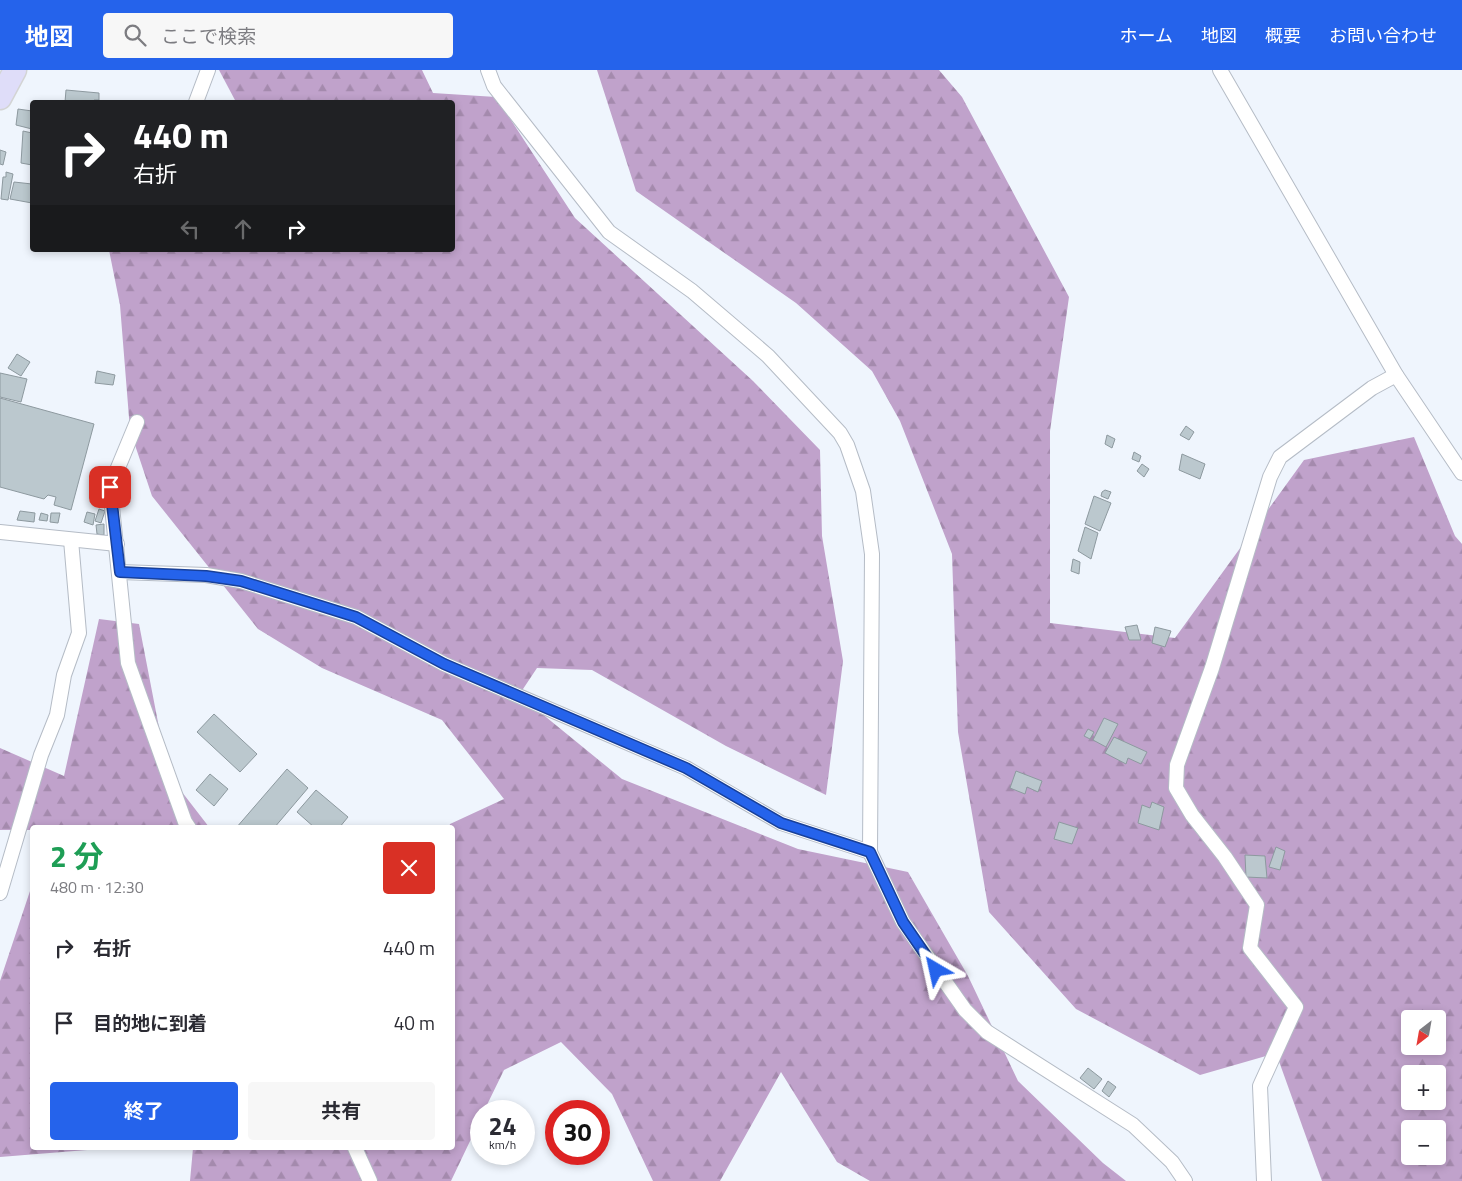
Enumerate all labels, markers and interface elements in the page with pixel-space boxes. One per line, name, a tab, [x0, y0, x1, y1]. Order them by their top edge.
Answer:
search box	[103, 13, 453, 58]
text: 地図	[25, 18, 73, 54]
icon: search	[121, 21, 149, 49]
text: ここで検索	[161, 21, 256, 50]
text: ホーム	[1120, 22, 1173, 49]
text: 地図	[1201, 22, 1237, 49]
text: 概要	[1265, 22, 1301, 49]
text: お問い合わせ	[1329, 22, 1437, 49]
text: 440 m	[133, 108, 229, 162]
icon: right	[50, 120, 115, 185]
text: 右折	[133, 157, 177, 191]
icon: left	[176, 215, 204, 243]
icon: ahead	[229, 215, 257, 243]
icon: right	[282, 215, 310, 243]
pin	[89, 466, 131, 508]
icon: arrive	[96, 473, 124, 501]
text: 2 分	[50, 833, 103, 879]
button: close	[383, 842, 435, 894]
text: 480 m · 12:30	[50, 875, 144, 899]
text: 右折	[93, 933, 131, 962]
text: 440 m	[383, 933, 435, 962]
icon: right	[50, 934, 78, 962]
position arrow	[909, 943, 961, 995]
text: 目的地に到着	[93, 1008, 207, 1037]
text: 40 m	[394, 1008, 435, 1037]
icon: arrive	[50, 1009, 78, 1037]
north arrow	[1401, 1010, 1446, 1055]
map controls	[1401, 1010, 1446, 1165]
button: +	[1401, 1065, 1446, 1110]
button: 終了	[50, 1082, 238, 1140]
button: 共有	[248, 1082, 435, 1140]
speed limit sign: 30	[545, 1100, 610, 1165]
text: 24	[488, 1107, 517, 1145]
button: −	[1401, 1120, 1446, 1165]
text: km/h	[489, 1135, 516, 1154]

